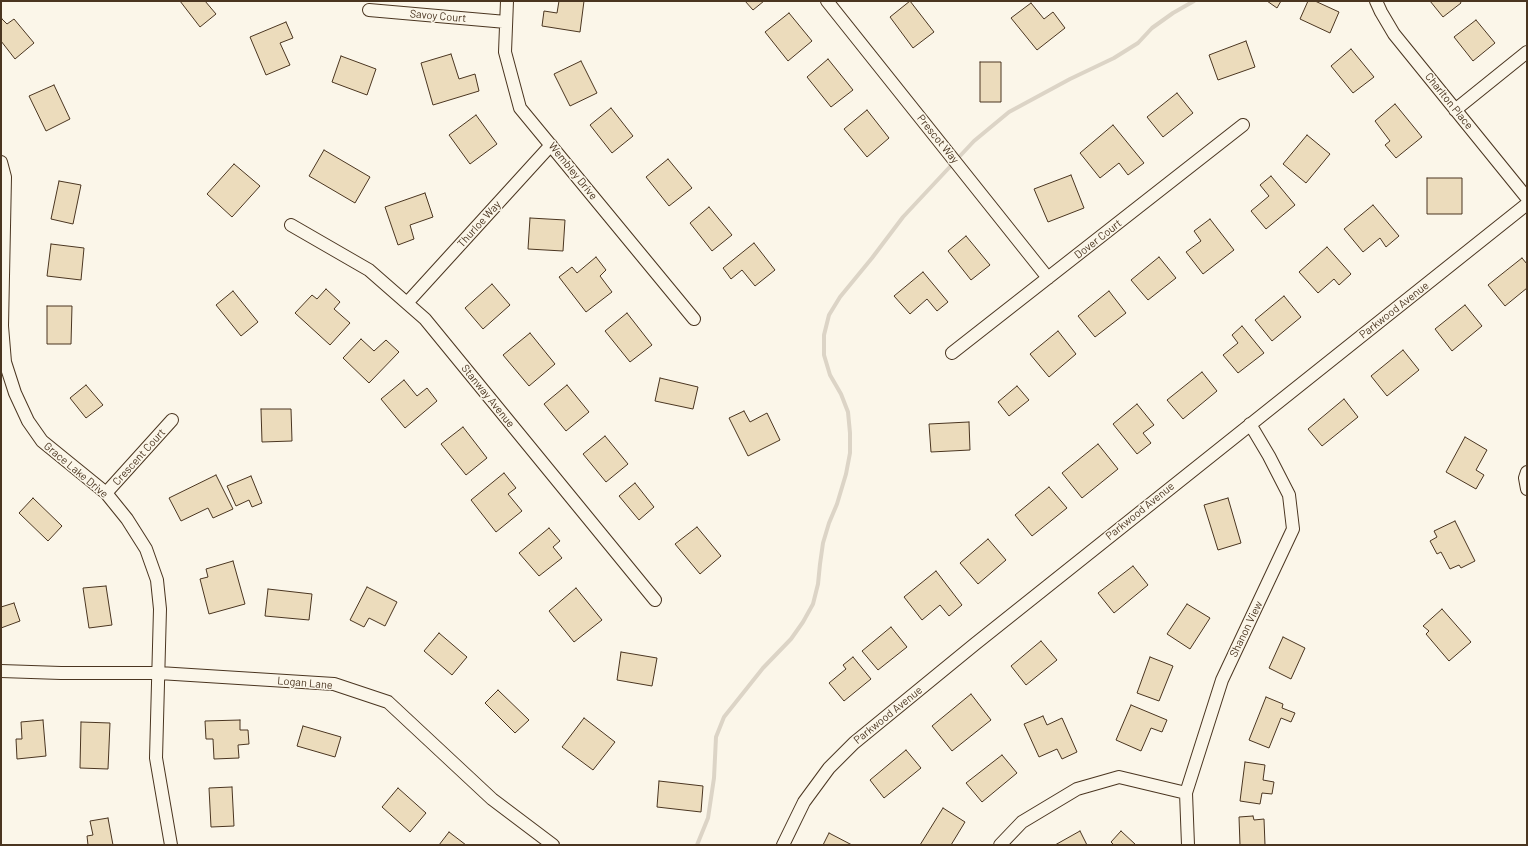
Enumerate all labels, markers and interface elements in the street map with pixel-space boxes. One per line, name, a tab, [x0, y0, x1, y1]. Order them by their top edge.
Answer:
street label: Savoy Court	[409, 7, 467, 25]
street label: Charlton Place	[1422, 70, 1476, 132]
street label: Prescot Way	[914, 112, 962, 166]
street label: Wembley Drive	[546, 140, 600, 202]
street label: Thurloe Way	[455, 198, 503, 250]
street label: Dover Court	[1072, 216, 1124, 262]
street label: Parkwood Avenue	[1357, 279, 1431, 341]
street label: Stanway Avenue	[458, 362, 518, 430]
street label: Crescent Court	[110, 426, 168, 488]
street label: Grace Lake Drive	[41, 439, 111, 501]
street label: Parkwood Avenue	[1103, 479, 1177, 543]
street label: Shanon View	[1227, 599, 1265, 659]
street label: Logan Lane	[277, 674, 333, 692]
street label: Parkwood Avenue	[851, 683, 925, 747]

